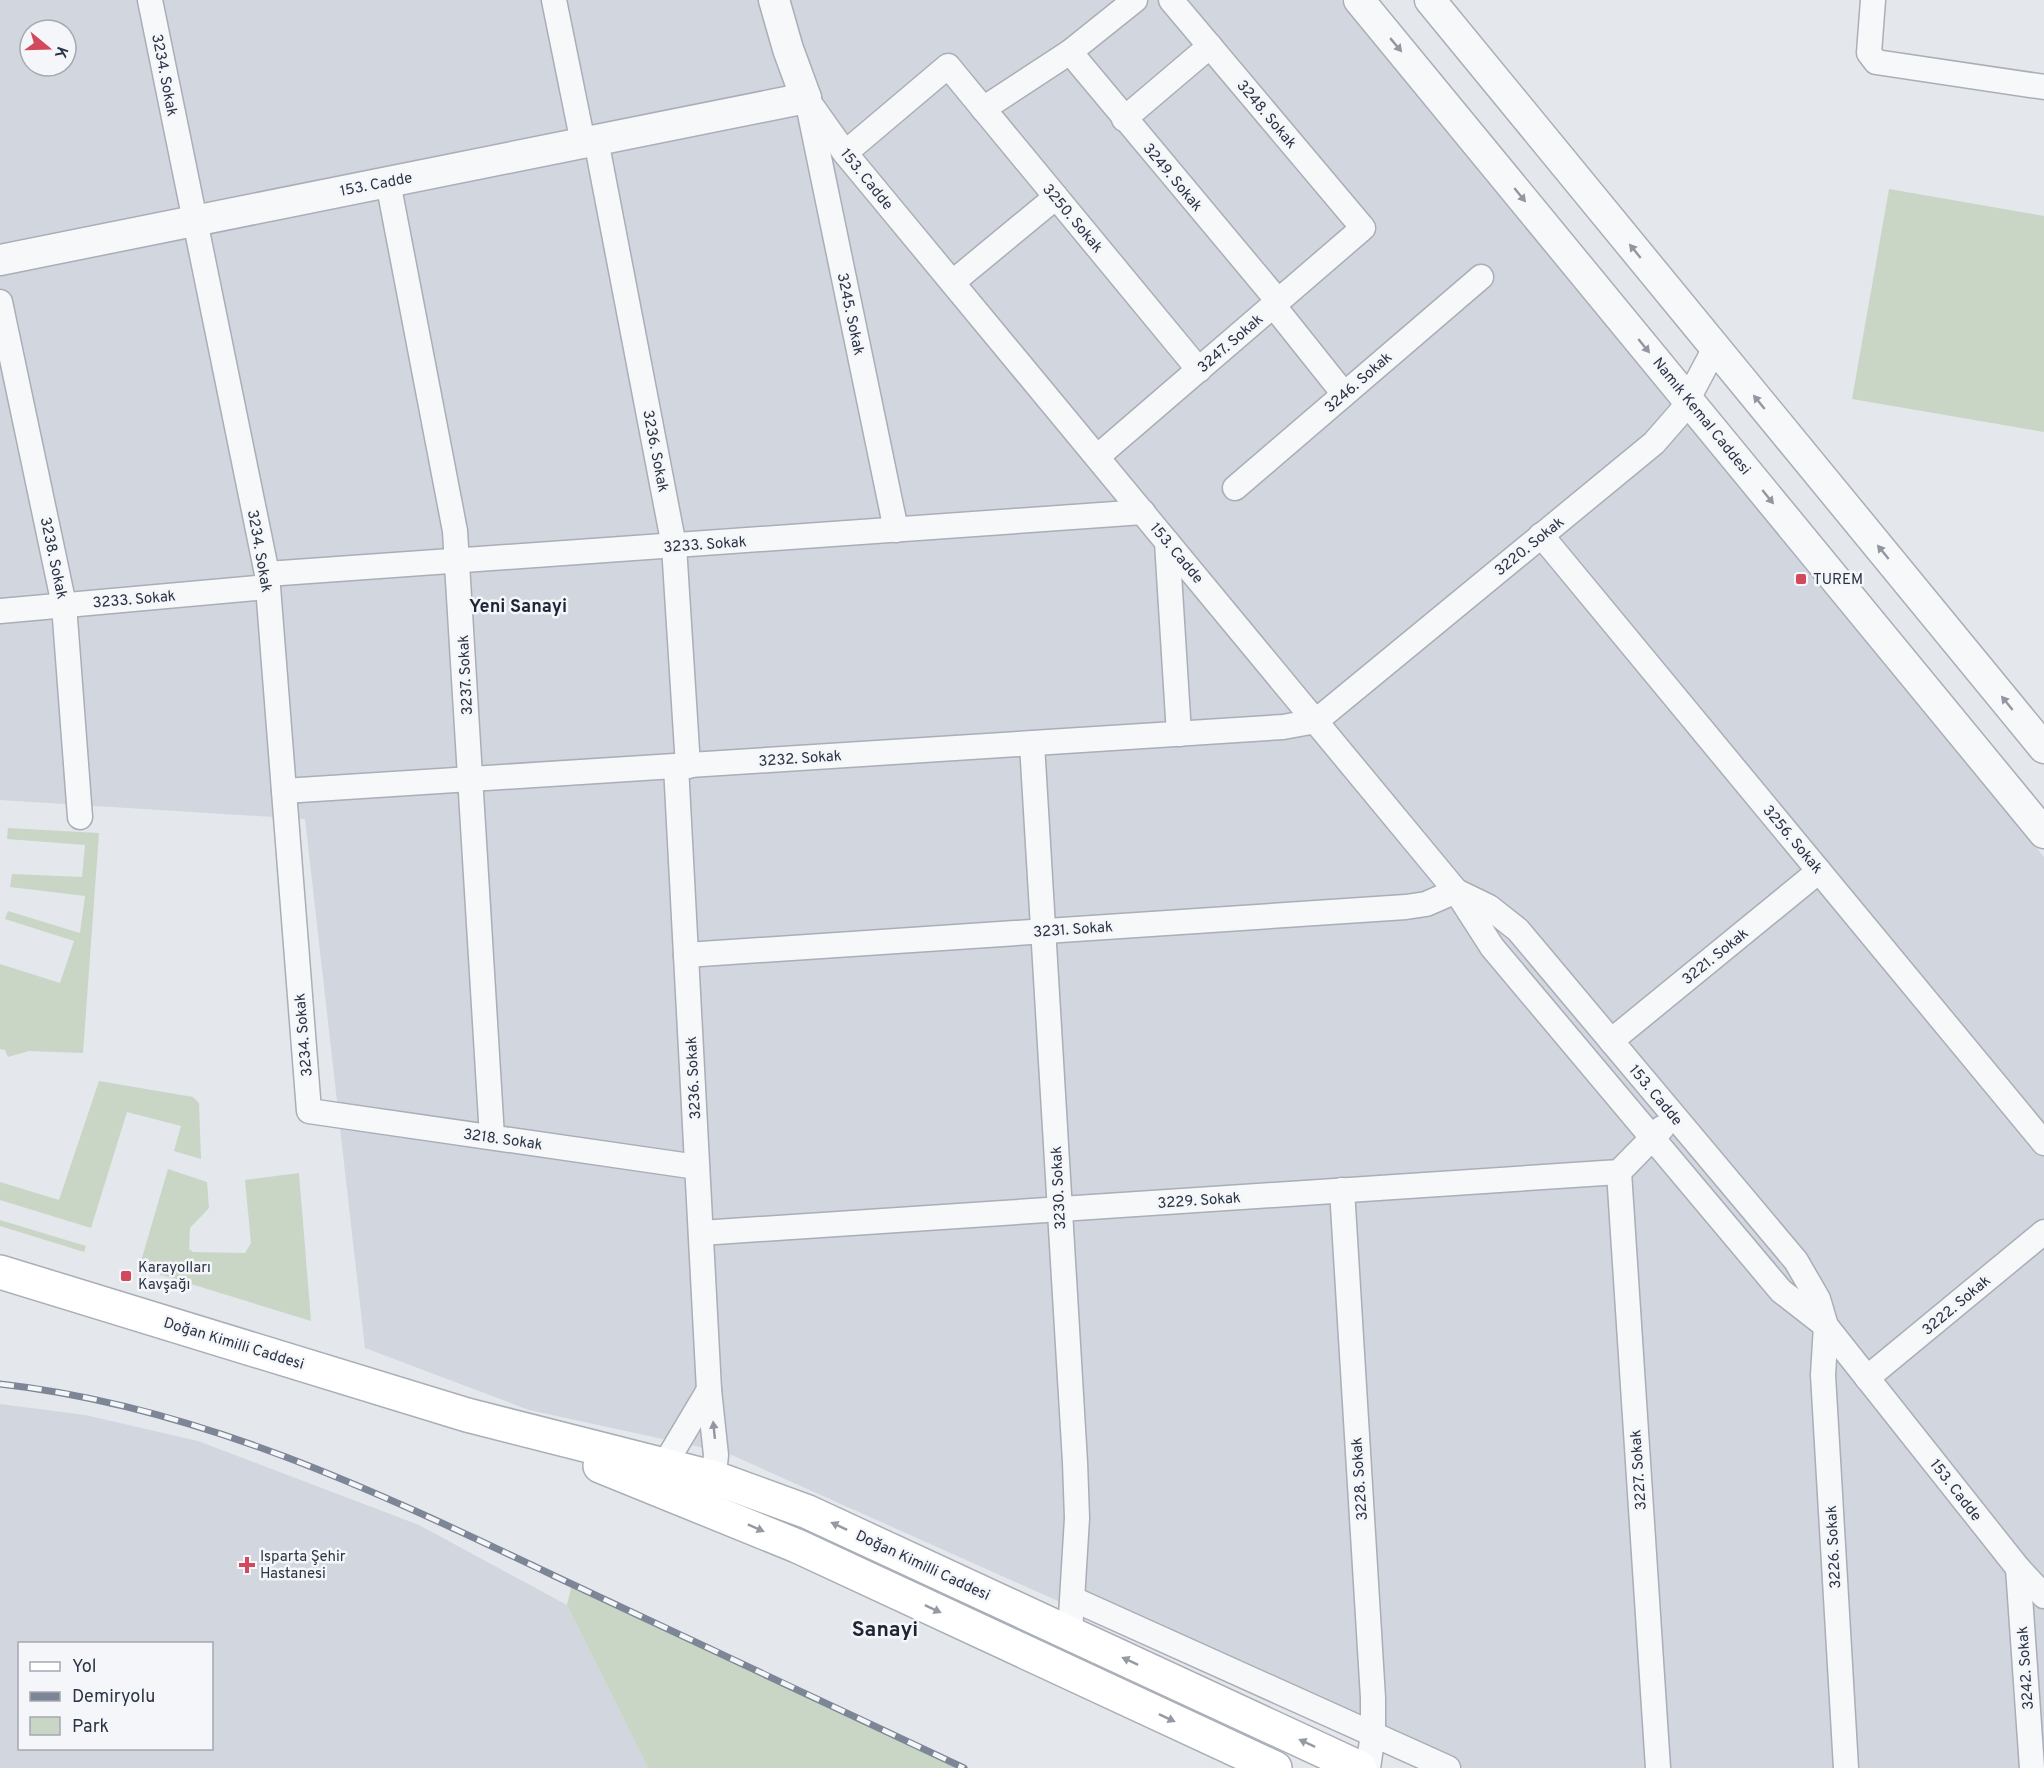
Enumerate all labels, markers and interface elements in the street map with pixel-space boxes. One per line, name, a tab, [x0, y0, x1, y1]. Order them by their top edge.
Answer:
north arrow	[18, 18, 78, 78]
street label: 3234. Sokak	[146, 32, 181, 118]
one-way arrow	[1389, 37, 1402, 52]
text: K	[49, 44, 72, 61]
street label: 3248. Sokak	[1232, 77, 1300, 153]
street label: 3249. Sokak	[1138, 140, 1206, 216]
street label: 153. Cadde	[835, 145, 896, 214]
street label: 153. Cadde	[338, 169, 414, 202]
street label: 3250. Sokak	[1037, 181, 1106, 257]
one-way arrow	[1514, 187, 1527, 203]
one-way arrow	[1629, 243, 1642, 259]
street label: 3245. Sokak	[832, 271, 868, 357]
street label: 3247. Sokak	[1194, 310, 1268, 378]
one-way arrow	[1637, 338, 1650, 353]
street label: 3246. Sokak	[1321, 349, 1397, 418]
street label: Namık Kemal Caddesi	[1648, 354, 1754, 480]
one-way arrow	[1754, 394, 1766, 409]
street label: 3236. Sokak	[637, 409, 672, 494]
one-way arrow	[1761, 489, 1774, 505]
street label: 3234. Sokak	[242, 508, 275, 594]
street label: 3220. Sokak	[1491, 513, 1569, 581]
street label: 3238. Sokak	[35, 516, 71, 601]
street label: 153. Cadde	[1145, 520, 1207, 588]
street label: 3233. Sokak	[663, 533, 747, 558]
one-way arrow	[1877, 545, 1890, 560]
place label: TUREM	[1813, 571, 1863, 590]
marker: TUREM	[1794, 572, 1808, 586]
street label: 3233. Sokak	[92, 587, 176, 614]
district label: Yeni Sanayi	[469, 596, 567, 619]
street label: 3237. Sokak	[455, 634, 478, 716]
one-way arrow	[2001, 696, 2014, 711]
street label: 3232. Sokak	[758, 747, 842, 772]
street label: 3256. Sokak	[1758, 802, 1826, 878]
street label: 3231. Sokak	[1033, 918, 1114, 943]
street label: 3221. Sokak	[1679, 925, 1753, 990]
street label: 3234. Sokak	[291, 992, 318, 1077]
street label: 3236. Sokak	[683, 1036, 706, 1120]
street label: 153. Cadde	[1624, 1062, 1686, 1130]
street label: 3218. Sokak	[462, 1126, 544, 1155]
street label: 3230. Sokak	[1048, 1146, 1071, 1230]
street label: 3229. Sokak	[1157, 1189, 1241, 1214]
place label: Karayolları Kavşağı	[138, 1259, 211, 1295]
marker: Karayolları Kavşağı	[119, 1269, 133, 1283]
street label: 3222. Sokak	[1919, 1272, 1995, 1340]
street label: Doğan Kimilli Caddesi	[161, 1314, 306, 1375]
one-way arrow	[709, 1420, 719, 1439]
street label: 3227. Sokak	[1627, 1429, 1652, 1511]
street label: 3228. Sokak	[1348, 1436, 1373, 1521]
street label: 153. Cadde	[1925, 1456, 1985, 1526]
street label: 3226. Sokak	[1823, 1505, 1846, 1589]
one-way arrow	[831, 1522, 848, 1531]
one-way arrow	[747, 1524, 765, 1533]
street label: Doğan Kimilli Caddesi	[852, 1527, 993, 1606]
place label: Isparta Şehir Hastanesi	[260, 1548, 346, 1584]
marker: Isparta Şehir Hastanesi	[238, 1556, 256, 1574]
one-way arrow	[925, 1605, 942, 1614]
district label: Sanayi	[852, 1617, 918, 1644]
street label: 3242. Sokak	[2014, 1625, 2039, 1710]
legend	[18, 1642, 213, 1750]
text: Yol	[72, 1656, 97, 1679]
one-way arrow	[1122, 1657, 1139, 1666]
text: Demiryolu	[72, 1686, 155, 1709]
one-way arrow	[1159, 1714, 1176, 1723]
text: Park	[72, 1716, 109, 1739]
one-way arrow	[1299, 1739, 1316, 1748]

